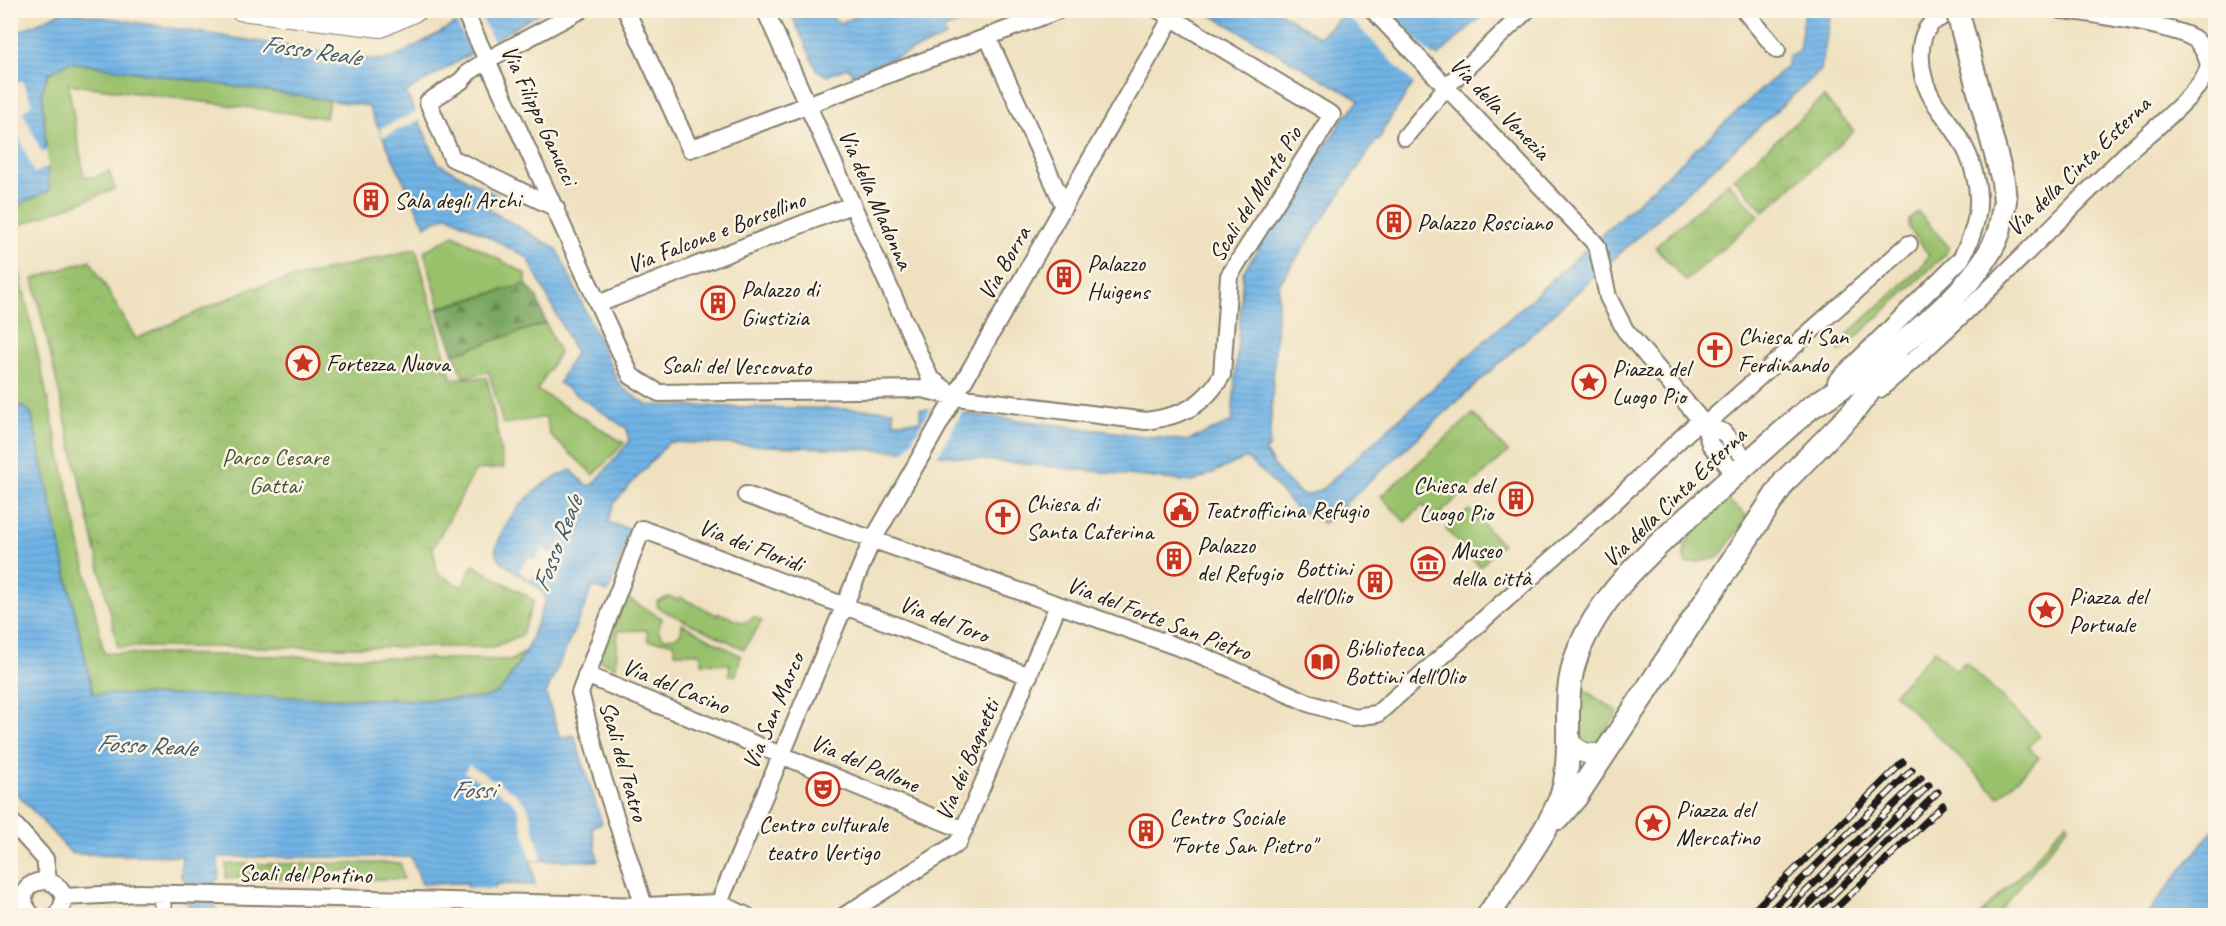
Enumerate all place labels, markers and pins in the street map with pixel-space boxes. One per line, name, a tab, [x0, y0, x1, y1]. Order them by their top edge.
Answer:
building icon: Sala degli Archi	[353, 182, 389, 218]
place label: Sala degli Archi	[394, 185, 523, 215]
building icon: Palazzo Rosciano	[1376, 204, 1412, 240]
place label: Palazzo Rosciano	[1417, 207, 1554, 237]
place label: Palazzo Huigens	[1087, 248, 1151, 306]
building icon: Palazzo Huigens	[1046, 259, 1082, 295]
place label: Palazzo di Giustizia	[741, 274, 821, 332]
building icon: Palazzo di Giustizia	[700, 285, 736, 321]
place label: Chiesa di San Ferdinando	[1738, 321, 1850, 379]
church icon: Chiesa di San Ferdinando	[1697, 332, 1733, 368]
place icon: Fortezza Nuova	[285, 345, 321, 381]
place label: Fortezza Nuova	[326, 348, 452, 378]
place label: Piazza del Luogo Pio	[1612, 353, 1694, 411]
place icon: Piazza del Luogo Pio	[1571, 364, 1607, 400]
place label: Chiesa del Luogo Pio	[1413, 470, 1497, 528]
building icon: Chiesa del Luogo Pio	[1498, 481, 1534, 517]
place label: Chiesa di Santa Caterina	[1026, 488, 1155, 546]
public building icon: Teatrofficina Refugio	[1163, 492, 1199, 528]
place label: Teatrofficina Refugio	[1204, 495, 1370, 525]
church icon: Chiesa di Santa Caterina	[985, 499, 1021, 535]
place label: Palazzo del Refugio	[1197, 530, 1285, 588]
place label: Museo della città	[1451, 535, 1533, 593]
building icon: Palazzo del Refugio	[1156, 541, 1192, 577]
museum icon: Museo della città	[1410, 546, 1446, 582]
place label: Bottini dell'Olio	[1294, 553, 1356, 611]
building icon: Bottini dell'Olio	[1357, 564, 1393, 600]
place label: Piazza del Portuale	[2069, 581, 2151, 639]
place icon: Piazza del Portuale	[2028, 592, 2064, 628]
place label: Biblioteca Bottini dell'Olio	[1345, 633, 1468, 691]
library icon: Biblioteca Bottini dell'Olio	[1304, 644, 1340, 680]
theatre icon: Centro culturale teatro Vertigo	[805, 771, 841, 807]
place label: Piazza del Mercatino	[1676, 794, 1761, 852]
place label: Centro Sociale "Forte San Pietro"	[1169, 802, 1322, 860]
place icon: Piazza del Mercatino	[1635, 805, 1671, 841]
place label: Centro culturale teatro Vertigo	[758, 809, 890, 867]
building icon: Centro Sociale "Forte San Pietro"	[1128, 813, 1164, 849]

